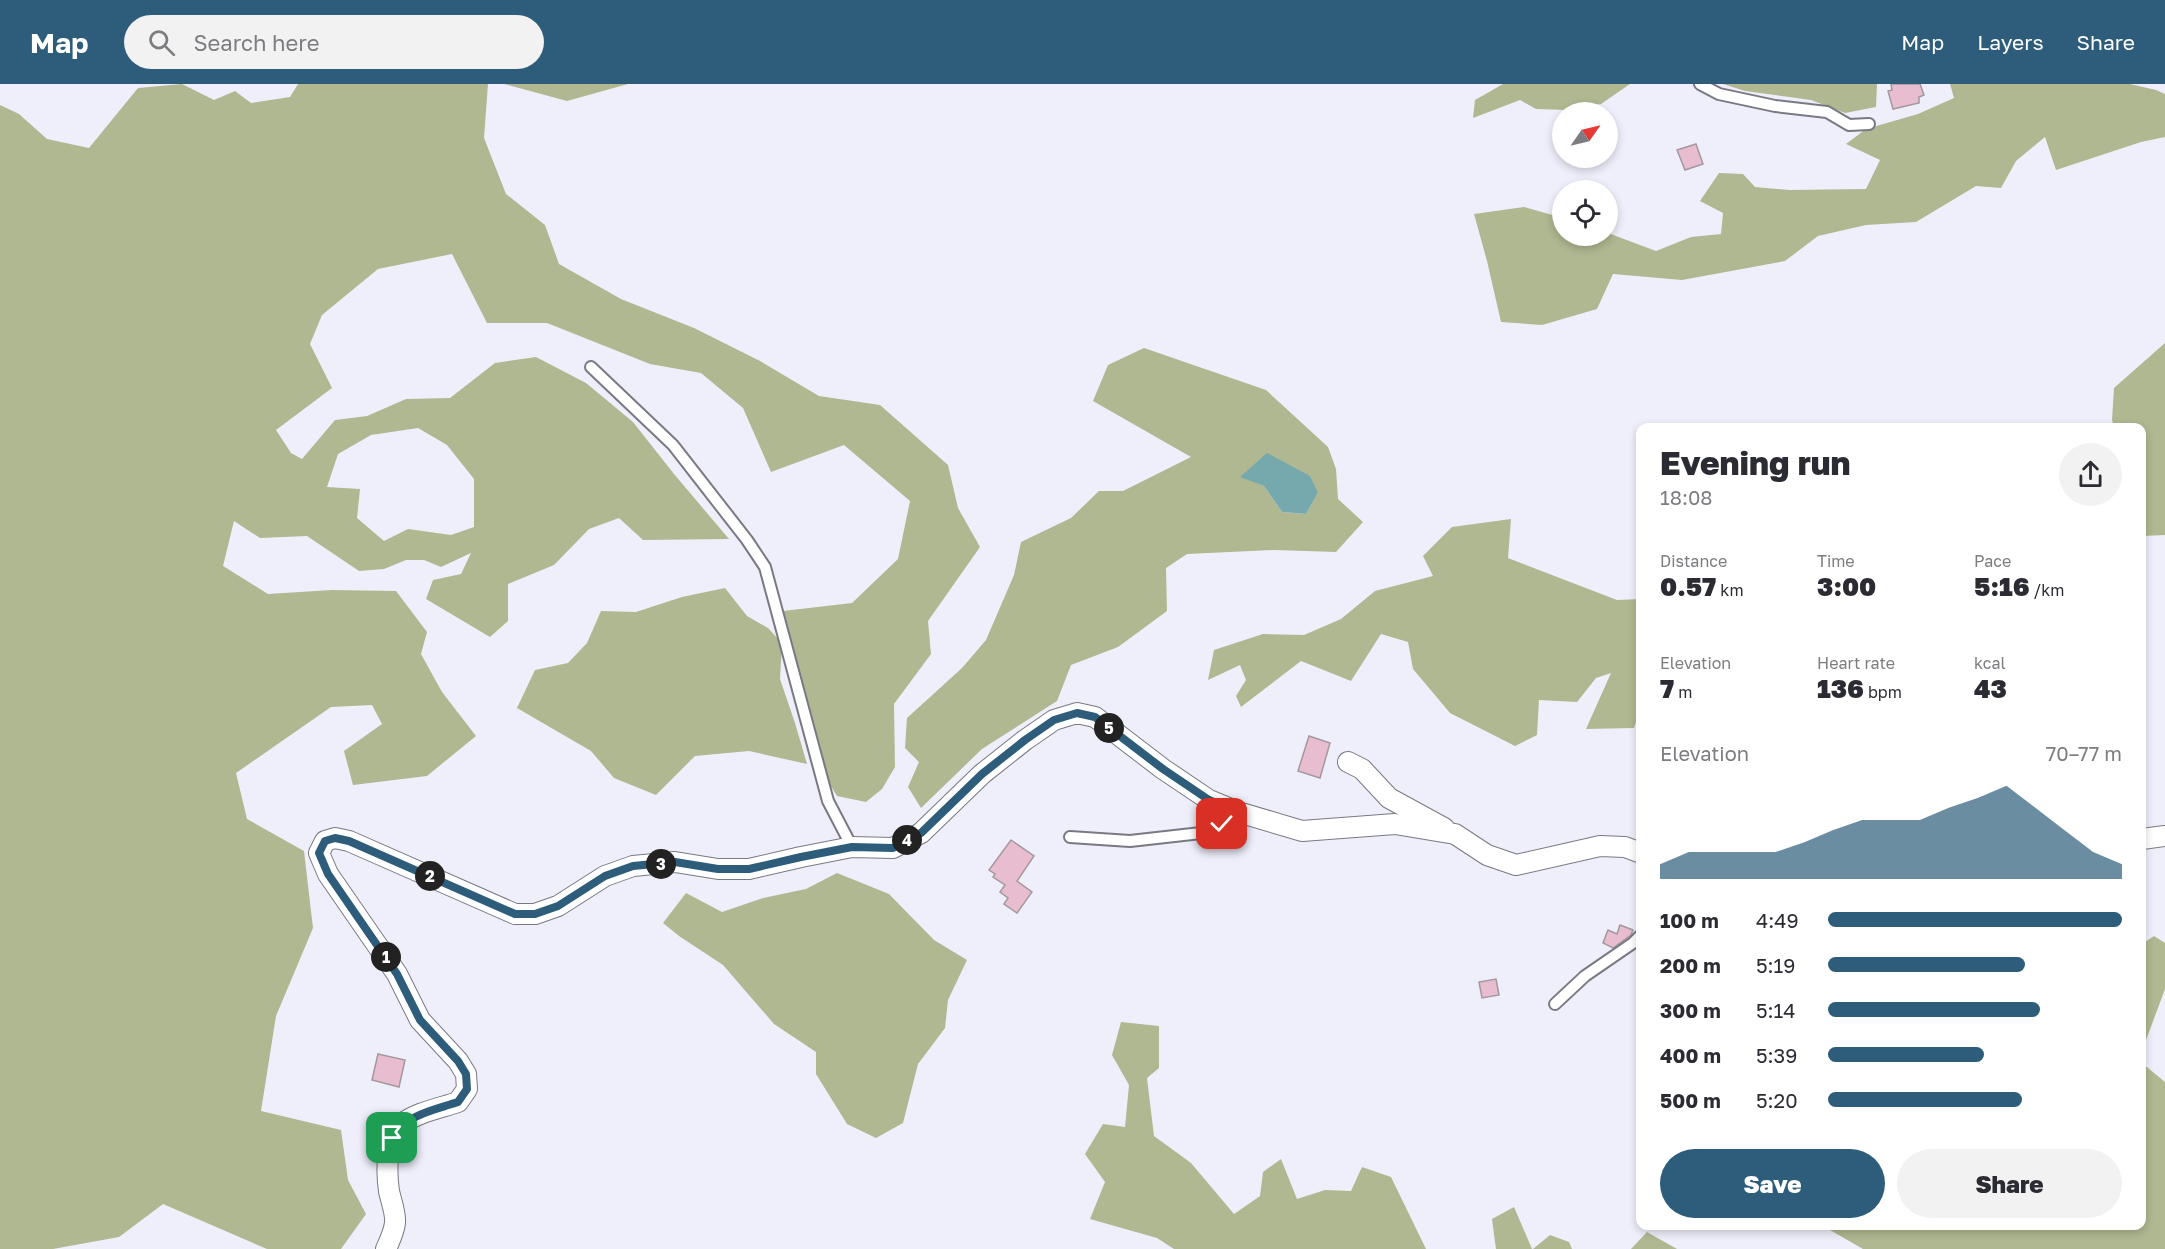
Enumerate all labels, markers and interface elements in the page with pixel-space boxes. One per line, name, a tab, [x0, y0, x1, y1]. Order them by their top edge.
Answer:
search box	[124, 15, 544, 69]
text: Map	[30, 26, 88, 59]
icon: search	[145, 26, 178, 59]
text: Search here	[193, 29, 319, 56]
text: Map	[1901, 29, 1944, 55]
text: Layers	[1977, 29, 2044, 55]
text: Share	[2077, 29, 2135, 55]
north arrow	[1552, 102, 1618, 168]
map controls	[1552, 102, 1618, 246]
button: locate	[1552, 180, 1618, 246]
text: Evening run	[1660, 443, 1851, 482]
button: share	[2059, 443, 2122, 506]
text: 18:08	[1660, 485, 1713, 509]
text: Distance	[1660, 551, 1727, 571]
text: Time	[1817, 551, 1855, 571]
text: Pace	[1974, 551, 2011, 571]
text: 0.57	[1660, 571, 1716, 602]
text: 3:00	[1817, 571, 1876, 602]
text: 5:16	[1974, 571, 2030, 602]
text: km	[1716, 580, 1744, 600]
text: /km	[2030, 580, 2064, 600]
text: Elevation	[1660, 653, 1731, 673]
text: Heart rate	[1817, 653, 1895, 673]
text: kcal	[1974, 653, 2006, 673]
text: 7	[1660, 673, 1674, 704]
text: 136	[1817, 673, 1864, 704]
text: 43	[1974, 673, 2007, 704]
text: m	[1674, 682, 1692, 702]
text: bpm	[1864, 682, 1902, 702]
pin: 5	[1094, 713, 1124, 743]
text: 5	[1104, 718, 1114, 738]
text: Elevation	[1660, 741, 1749, 765]
text: 70–77 m	[2046, 741, 2122, 765]
pin	[1196, 798, 1247, 849]
icon: check	[1205, 807, 1238, 840]
pin: 4	[892, 825, 922, 855]
text: 4	[902, 830, 912, 850]
pin: 3	[646, 849, 676, 879]
text: 3	[656, 854, 666, 874]
pin: 2	[415, 861, 445, 891]
text: 2	[425, 866, 435, 886]
text: 100 m	[1660, 908, 1719, 932]
text: 4:49	[1756, 908, 1799, 932]
pin: 1	[371, 942, 401, 972]
text: 1	[382, 947, 390, 967]
text: 200 m	[1660, 953, 1721, 977]
text: 5:19	[1756, 953, 1795, 977]
text: 300 m	[1660, 998, 1721, 1022]
text: 5:14	[1756, 998, 1796, 1022]
text: 400 m	[1660, 1043, 1721, 1067]
text: 5:39	[1756, 1043, 1797, 1067]
text: 500 m	[1660, 1088, 1721, 1112]
text: 5:20	[1756, 1088, 1798, 1112]
pin	[366, 1112, 417, 1163]
icon: arrive	[375, 1121, 408, 1154]
button: Save	[1660, 1149, 1885, 1218]
button: Share	[1897, 1149, 2122, 1218]

